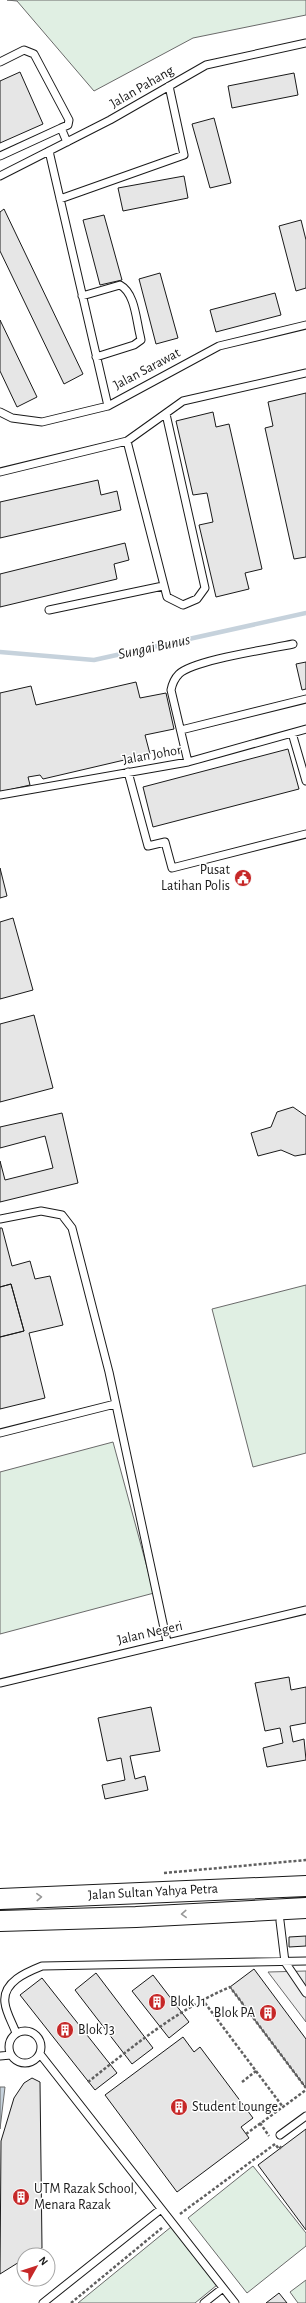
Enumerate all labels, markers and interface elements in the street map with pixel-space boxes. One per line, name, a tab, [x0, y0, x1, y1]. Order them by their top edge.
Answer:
street label: Jalan Pahang	[108, 63, 176, 111]
street label: Jalan Sarawat	[111, 345, 183, 392]
water label: Sungai Bunus	[117, 632, 192, 662]
street label: Jalan Johor	[122, 743, 183, 767]
place label: Pusat Latihan Polis	[161, 863, 231, 893]
public building icon: Pusat Latihan Polis	[233, 868, 253, 888]
street label: Jalan Negeri	[116, 1619, 184, 1647]
street label: Jalan Sultan Yahya Petra	[88, 1882, 219, 1902]
one-way arrow	[36, 1893, 42, 1902]
one-way arrow	[181, 1910, 187, 1919]
building icon: Blok J1	[147, 1992, 167, 2012]
place label: Blok J1	[170, 1995, 206, 2009]
building icon: Blok PA	[258, 2003, 278, 2023]
place label: Blok PA	[214, 2006, 255, 2020]
building icon: Blok J3	[55, 2020, 75, 2040]
place label: Blok J3	[78, 2023, 115, 2037]
building icon: Student Lounge	[169, 2097, 189, 2117]
place label: Student Lounge	[192, 2100, 278, 2114]
place label: UTM Razak School, Menara Razak	[34, 2182, 137, 2212]
building icon: UTM Razak School, Menara Razak	[11, 2187, 31, 2207]
north arrow	[16, 2247, 56, 2287]
text: N	[37, 2255, 50, 2267]

